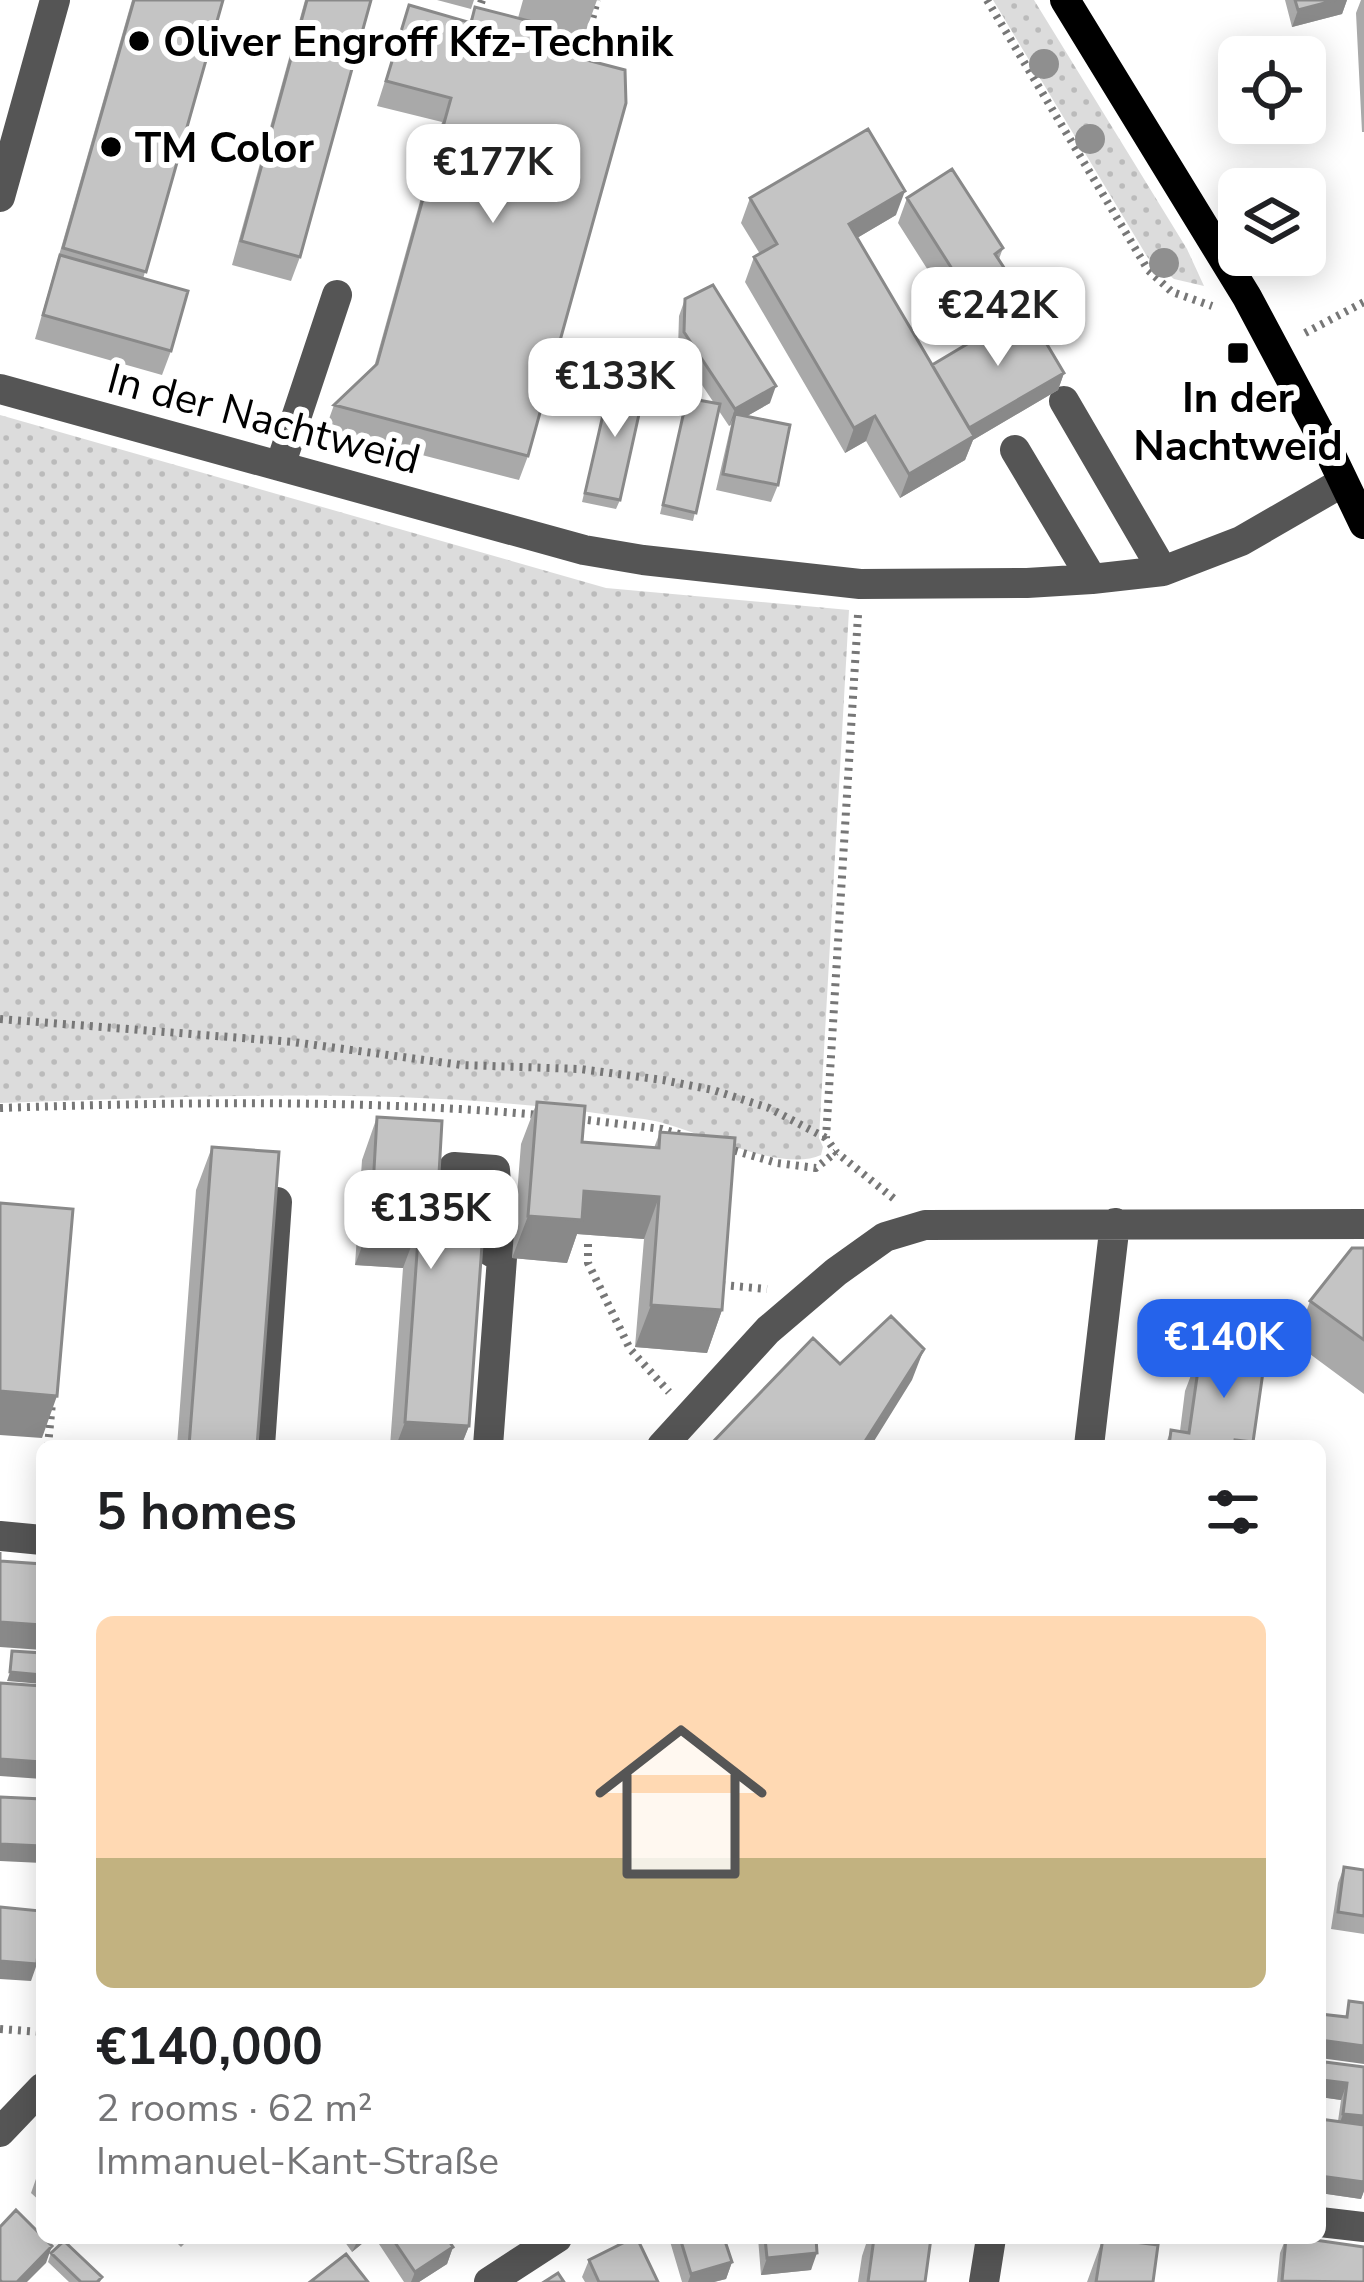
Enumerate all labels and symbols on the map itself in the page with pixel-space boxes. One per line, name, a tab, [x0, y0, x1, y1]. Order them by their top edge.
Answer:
place label: Oliver Engroff Kfz-Technik	[163, 14, 675, 71]
marker: Oliver Engroff Kfz-Technik	[126, 28, 152, 54]
place label: TM Color	[135, 120, 314, 177]
pin: €177K	[409, 124, 577, 226]
marker: TM Color	[98, 134, 124, 160]
pin: €242K	[914, 267, 1082, 369]
pin: €133K	[531, 338, 699, 440]
marker: In der Nachtweid	[1225, 340, 1251, 366]
street label: In der Nachtweid	[101, 350, 426, 489]
place label: In der Nachtweid	[1133, 370, 1343, 475]
pin: €135K	[347, 1170, 515, 1272]
pin: €140K	[1140, 1299, 1308, 1401]

